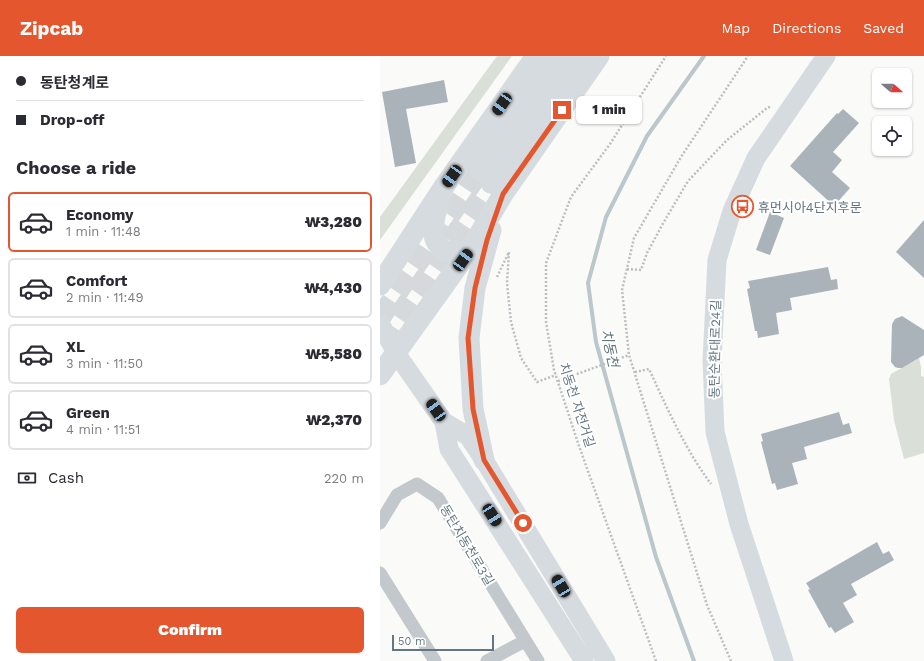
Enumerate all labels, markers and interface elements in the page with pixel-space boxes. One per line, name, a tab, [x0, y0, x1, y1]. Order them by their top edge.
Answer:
text: Zipcab	[20, 17, 83, 40]
text: Map	[722, 20, 750, 36]
text: Directions	[772, 20, 841, 36]
text: Saved	[863, 20, 904, 36]
north arrow	[872, 68, 912, 108]
map controls	[872, 68, 912, 156]
text: 동탄청계로	[40, 74, 109, 92]
car	[490, 91, 514, 117]
callout: 1 min	[576, 96, 642, 124]
route end	[553, 101, 571, 119]
text: 1 min	[592, 102, 626, 117]
text: Drop-off	[40, 111, 105, 129]
button: locate	[872, 116, 912, 156]
text: Choose a ride	[16, 157, 136, 178]
car	[440, 163, 464, 189]
bus stop icon: 휴먼시아4단지후문	[730, 194, 756, 220]
place label: 휴먼시아4단지후문	[758, 200, 862, 215]
icon: car	[18, 204, 54, 240]
text: Economy	[66, 206, 133, 224]
text: ₩3,280	[305, 213, 362, 231]
text: 1 min · 11:48	[66, 224, 141, 239]
car	[451, 247, 475, 273]
icon: car	[18, 270, 54, 306]
text: Comfort	[66, 272, 127, 290]
text: ₩4,430	[304, 279, 362, 297]
text: 2 min · 11:49	[66, 290, 143, 305]
street label: 동탄순환대로24길	[707, 299, 723, 399]
water label: 치동천	[598, 327, 622, 370]
icon: car	[18, 336, 54, 372]
text: XL	[66, 338, 85, 356]
text: ₩5,580	[305, 345, 362, 363]
text: 3 min · 11:50	[66, 356, 143, 371]
street label: 치동천 자전거길	[556, 361, 598, 449]
car	[424, 397, 448, 423]
icon: car	[18, 402, 54, 438]
text: Green	[66, 404, 110, 422]
text: ₩2,370	[305, 411, 362, 429]
text: 4 min · 11:51	[66, 422, 140, 437]
icon: cash	[16, 467, 38, 489]
text: Cash	[48, 469, 84, 487]
text: 220 m	[324, 471, 364, 486]
street label: 동탄치동천로3길	[437, 502, 497, 588]
car	[480, 502, 504, 528]
route start	[514, 514, 532, 532]
car	[550, 573, 572, 599]
button: Confirm	[16, 607, 364, 653]
scale bar	[392, 633, 494, 652]
text: 50 m	[398, 635, 425, 648]

